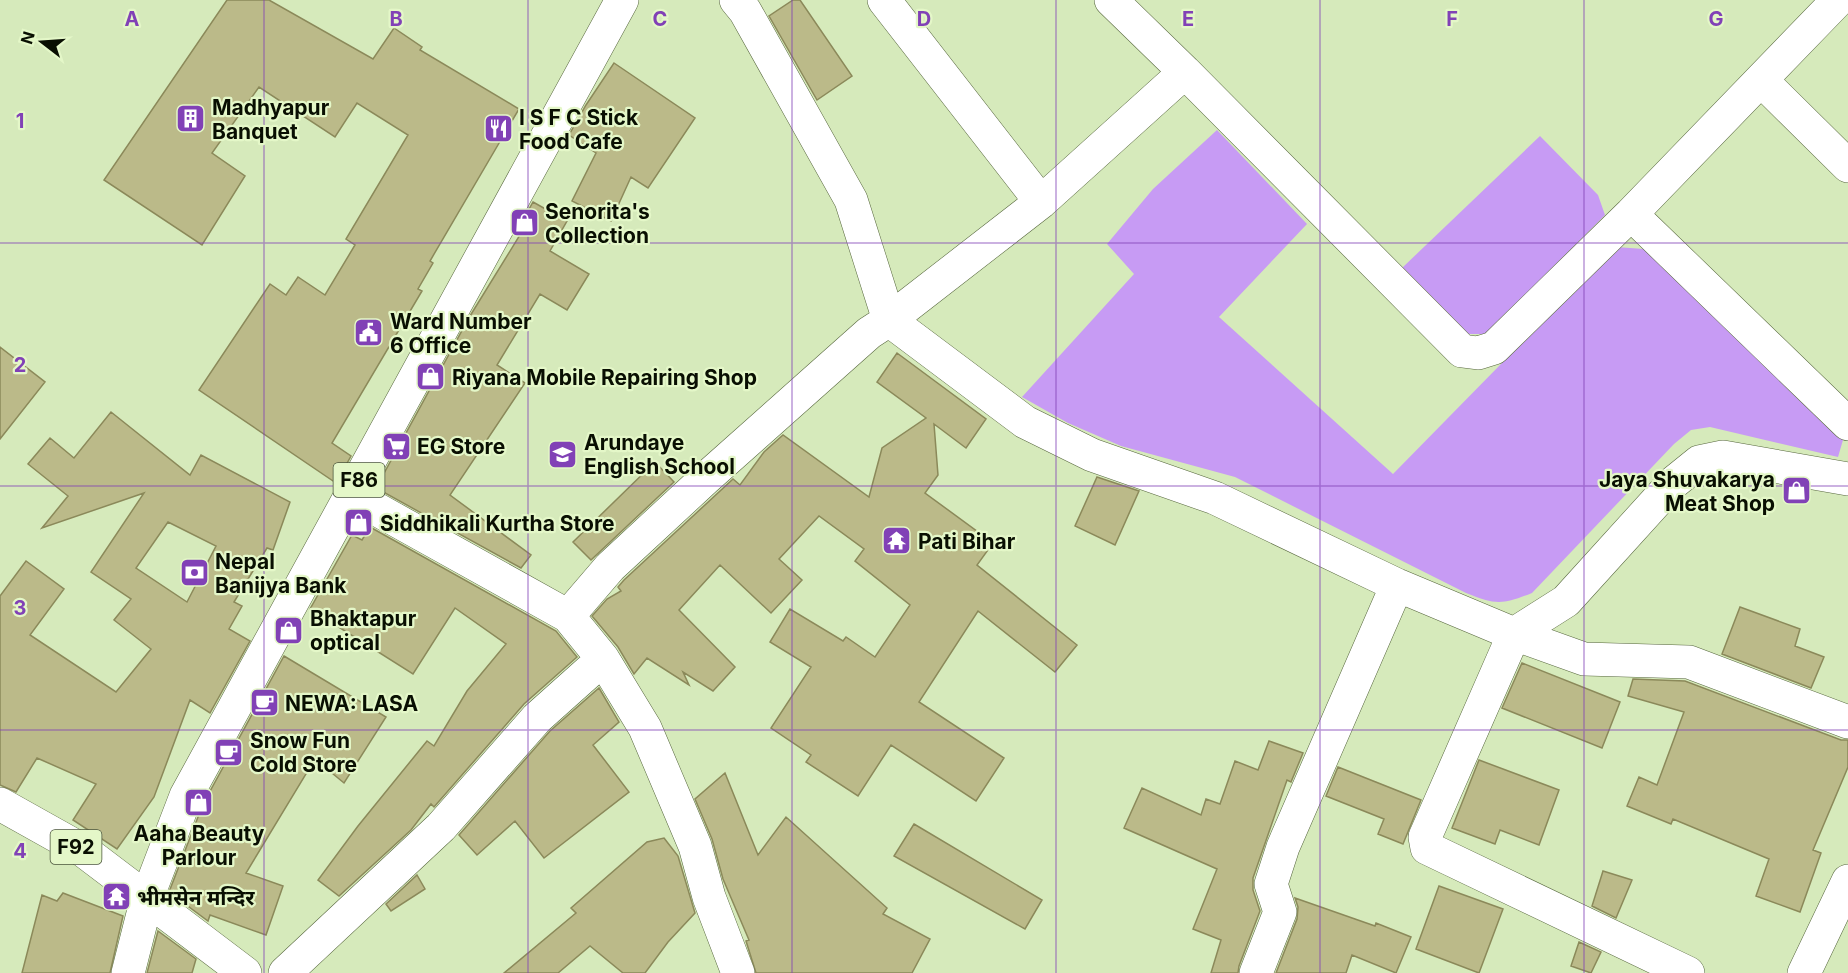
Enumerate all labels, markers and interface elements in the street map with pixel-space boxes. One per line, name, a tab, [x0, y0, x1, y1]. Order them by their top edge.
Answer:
text: A	[125, 7, 140, 31]
text: B	[389, 7, 403, 31]
text: C	[653, 7, 667, 31]
text: D	[917, 7, 931, 31]
text: E	[1182, 7, 1194, 31]
text: F	[1446, 7, 1458, 31]
text: G	[1708, 7, 1724, 31]
north arrow	[12, 12, 72, 72]
text: N	[16, 29, 39, 46]
place label: Madhyapur Banquet	[212, 95, 330, 144]
building icon: Madhyapur Banquet	[175, 103, 207, 135]
place label: I S F C Stick Food Cafe	[519, 105, 639, 154]
text: 1	[16, 109, 24, 133]
restaurant icon: I S F C Stick Food Cafe	[482, 113, 514, 145]
place label: Senorita's Collection	[545, 199, 650, 248]
shop icon: Senorita's Collection	[508, 207, 540, 239]
place label: Ward Number 6 Office	[390, 309, 532, 358]
public building icon: Ward Number 6 Office	[353, 317, 385, 349]
text: 2	[14, 353, 26, 377]
shop icon: Riyana Mobile Repairing Shop	[415, 361, 447, 393]
place label: Riyana Mobile Repairing Shop	[452, 365, 757, 390]
supermarket icon: EG Store	[380, 430, 412, 462]
place label: Arundaye English School	[584, 430, 735, 479]
place label: EG Store	[417, 434, 505, 459]
school or university icon: Arundaye English School	[547, 438, 579, 470]
road number: F86	[334, 463, 385, 497]
place label: Jaya Shuvakarya Meat Shop	[1599, 467, 1775, 516]
shop icon: Jaya Shuvakarya Meat Shop	[1780, 475, 1812, 507]
shop icon: Siddhikali Kurtha Store	[343, 507, 375, 539]
place label: Siddhikali Kurtha Store	[380, 511, 615, 536]
temple icon: Pati Bihar	[881, 525, 913, 557]
place label: Pati Bihar	[918, 529, 1016, 554]
place label: Nepal Banijya Bank	[215, 549, 347, 598]
bank icon: Nepal Banijya Bank	[178, 557, 210, 589]
text: 3	[14, 596, 26, 620]
place label: Bhaktapur optical	[310, 606, 417, 655]
shop icon: Bhaktapur optical	[273, 614, 305, 646]
cafe icon: NEWA: LASA	[248, 687, 280, 719]
place label: NEWA: LASA	[285, 691, 418, 716]
place label: Snow Fun Cold Store	[250, 728, 357, 777]
cafe icon: Snow Fun Cold Store	[213, 736, 245, 768]
shop icon: Aaha Beauty Parlour	[183, 786, 215, 818]
place label: Aaha Beauty Parlour	[134, 821, 265, 870]
road number: F92	[50, 830, 101, 864]
text: 4	[13, 839, 27, 863]
temple icon: भीमसेन मन्दिर	[100, 881, 132, 913]
place label: भीमसेन मन्दिर	[137, 885, 255, 910]

